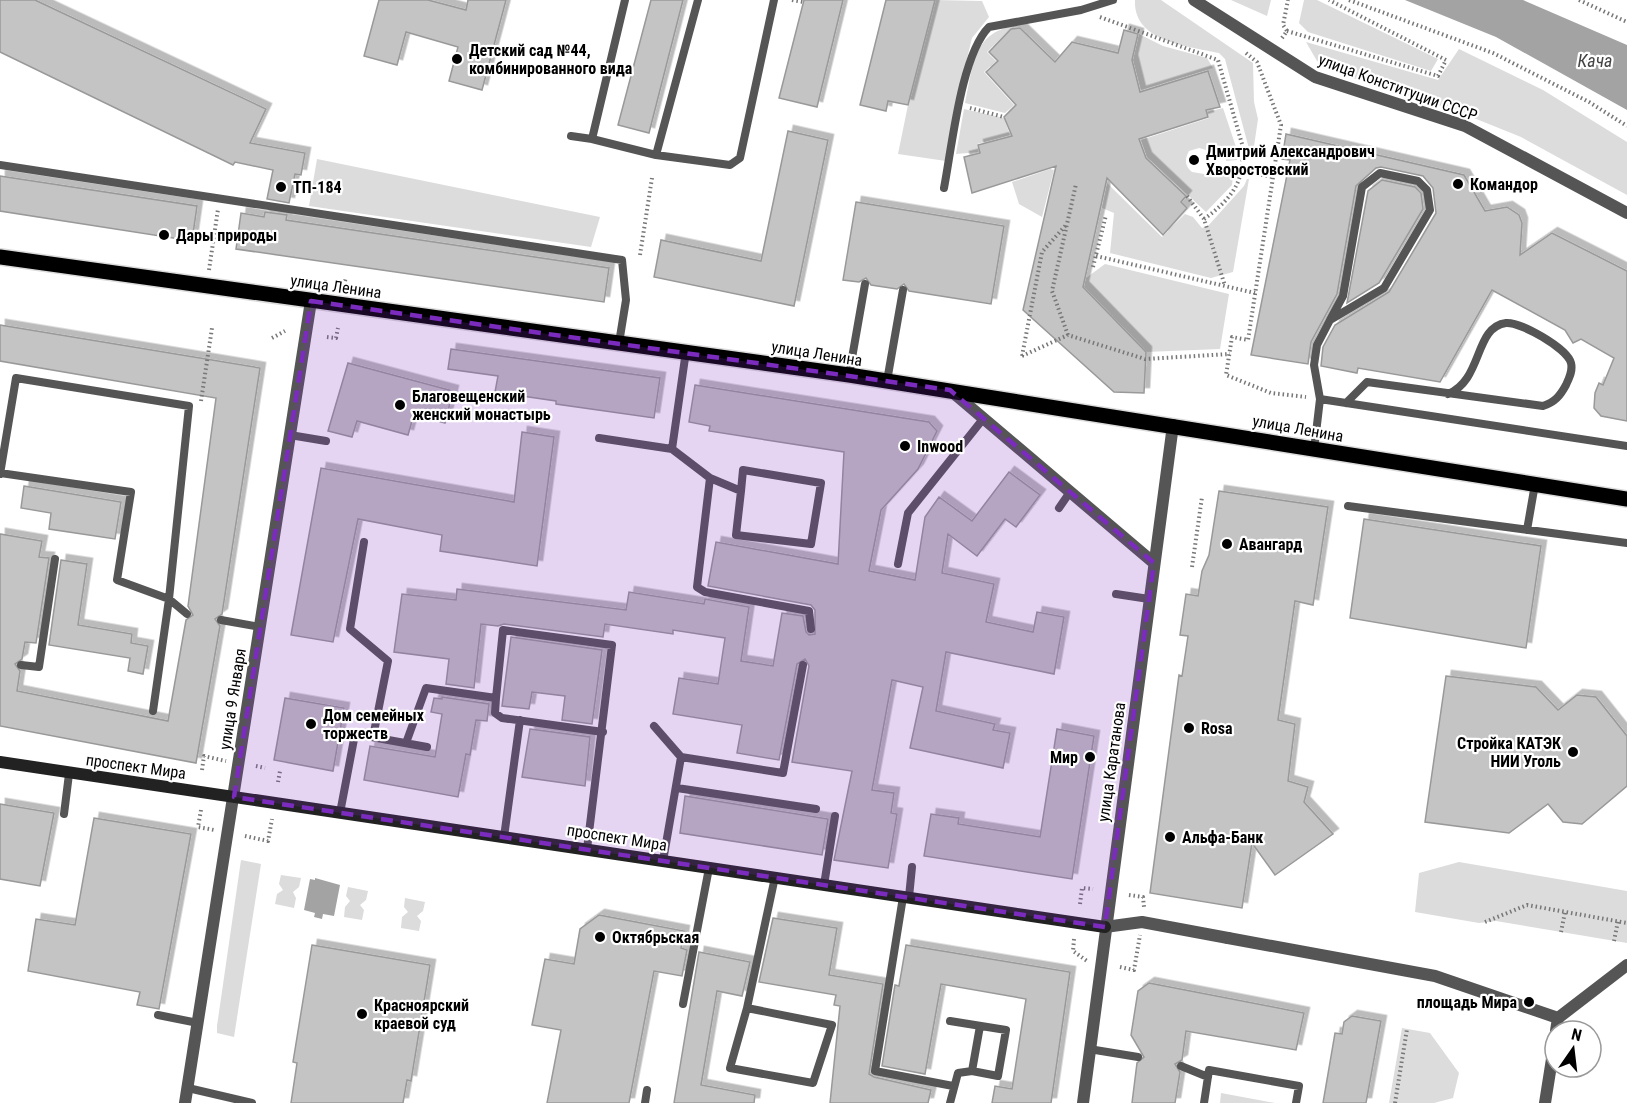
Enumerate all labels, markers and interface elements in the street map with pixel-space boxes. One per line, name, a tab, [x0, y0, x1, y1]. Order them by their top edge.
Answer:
place label: Детский сад №44, комбинированного вида	[469, 41, 633, 78]
street label: улица Конституции СССР	[1316, 50, 1480, 125]
water label: Кача	[1578, 50, 1612, 71]
marker: Детский сад №44, комбинированного вида	[450, 52, 464, 66]
place label: Дмитрий Александрович Хворостовский	[1206, 142, 1375, 179]
marker: Дмитрий Александрович Хворостовский	[1187, 153, 1201, 167]
place label: Командор	[1470, 175, 1538, 194]
marker: Командор	[1451, 177, 1465, 191]
place label: ТП-184	[293, 178, 342, 197]
marker: ТП-184	[274, 180, 288, 194]
place label: Дары природы	[176, 226, 277, 245]
marker: Дары природы	[157, 228, 171, 242]
street label: улица Ленина	[289, 271, 383, 302]
street label: улица Ленина	[770, 337, 864, 370]
place label: Благовещенский женский монастырь	[412, 387, 551, 424]
marker: Благовещенский женский монастырь	[393, 398, 407, 412]
street label: улица Ленина	[1251, 411, 1345, 446]
place label: Inwood	[917, 437, 963, 456]
marker: Inwood	[898, 439, 912, 453]
place label: Авангард	[1239, 535, 1302, 554]
marker: Авангард	[1220, 537, 1234, 551]
street label: улица 9 Января	[215, 647, 250, 751]
street label: улица Каратанова	[1094, 701, 1129, 823]
place label: Дом семейных торжеств	[323, 706, 425, 743]
marker: Дом семейных торжеств	[304, 717, 318, 731]
place label: Rosa	[1201, 719, 1233, 738]
marker: Rosa	[1182, 721, 1196, 735]
place label: Стройка КАТЭК НИИ Уголь	[1457, 734, 1562, 771]
marker: Стройка КАТЭК НИИ Уголь	[1566, 745, 1580, 759]
place label: Мир	[1050, 748, 1078, 767]
street label: проспект Мира	[85, 750, 187, 783]
marker: Мир	[1083, 750, 1097, 764]
street label: проспект Мира	[566, 820, 668, 855]
place label: Альфа-Банк	[1182, 828, 1263, 847]
marker: Альфа-Банк	[1163, 830, 1177, 844]
place label: Октябрьская	[612, 928, 699, 947]
marker: Октябрьская	[593, 930, 607, 944]
place label: площадь Мира	[1417, 993, 1517, 1012]
marker: площадь Мира	[1522, 995, 1536, 1009]
place label: Красноярский краевой суд	[374, 996, 469, 1033]
marker: Красноярский краевой суд	[355, 1007, 369, 1021]
north arrow	[1543, 1019, 1603, 1079]
text: N	[1569, 1025, 1584, 1045]

